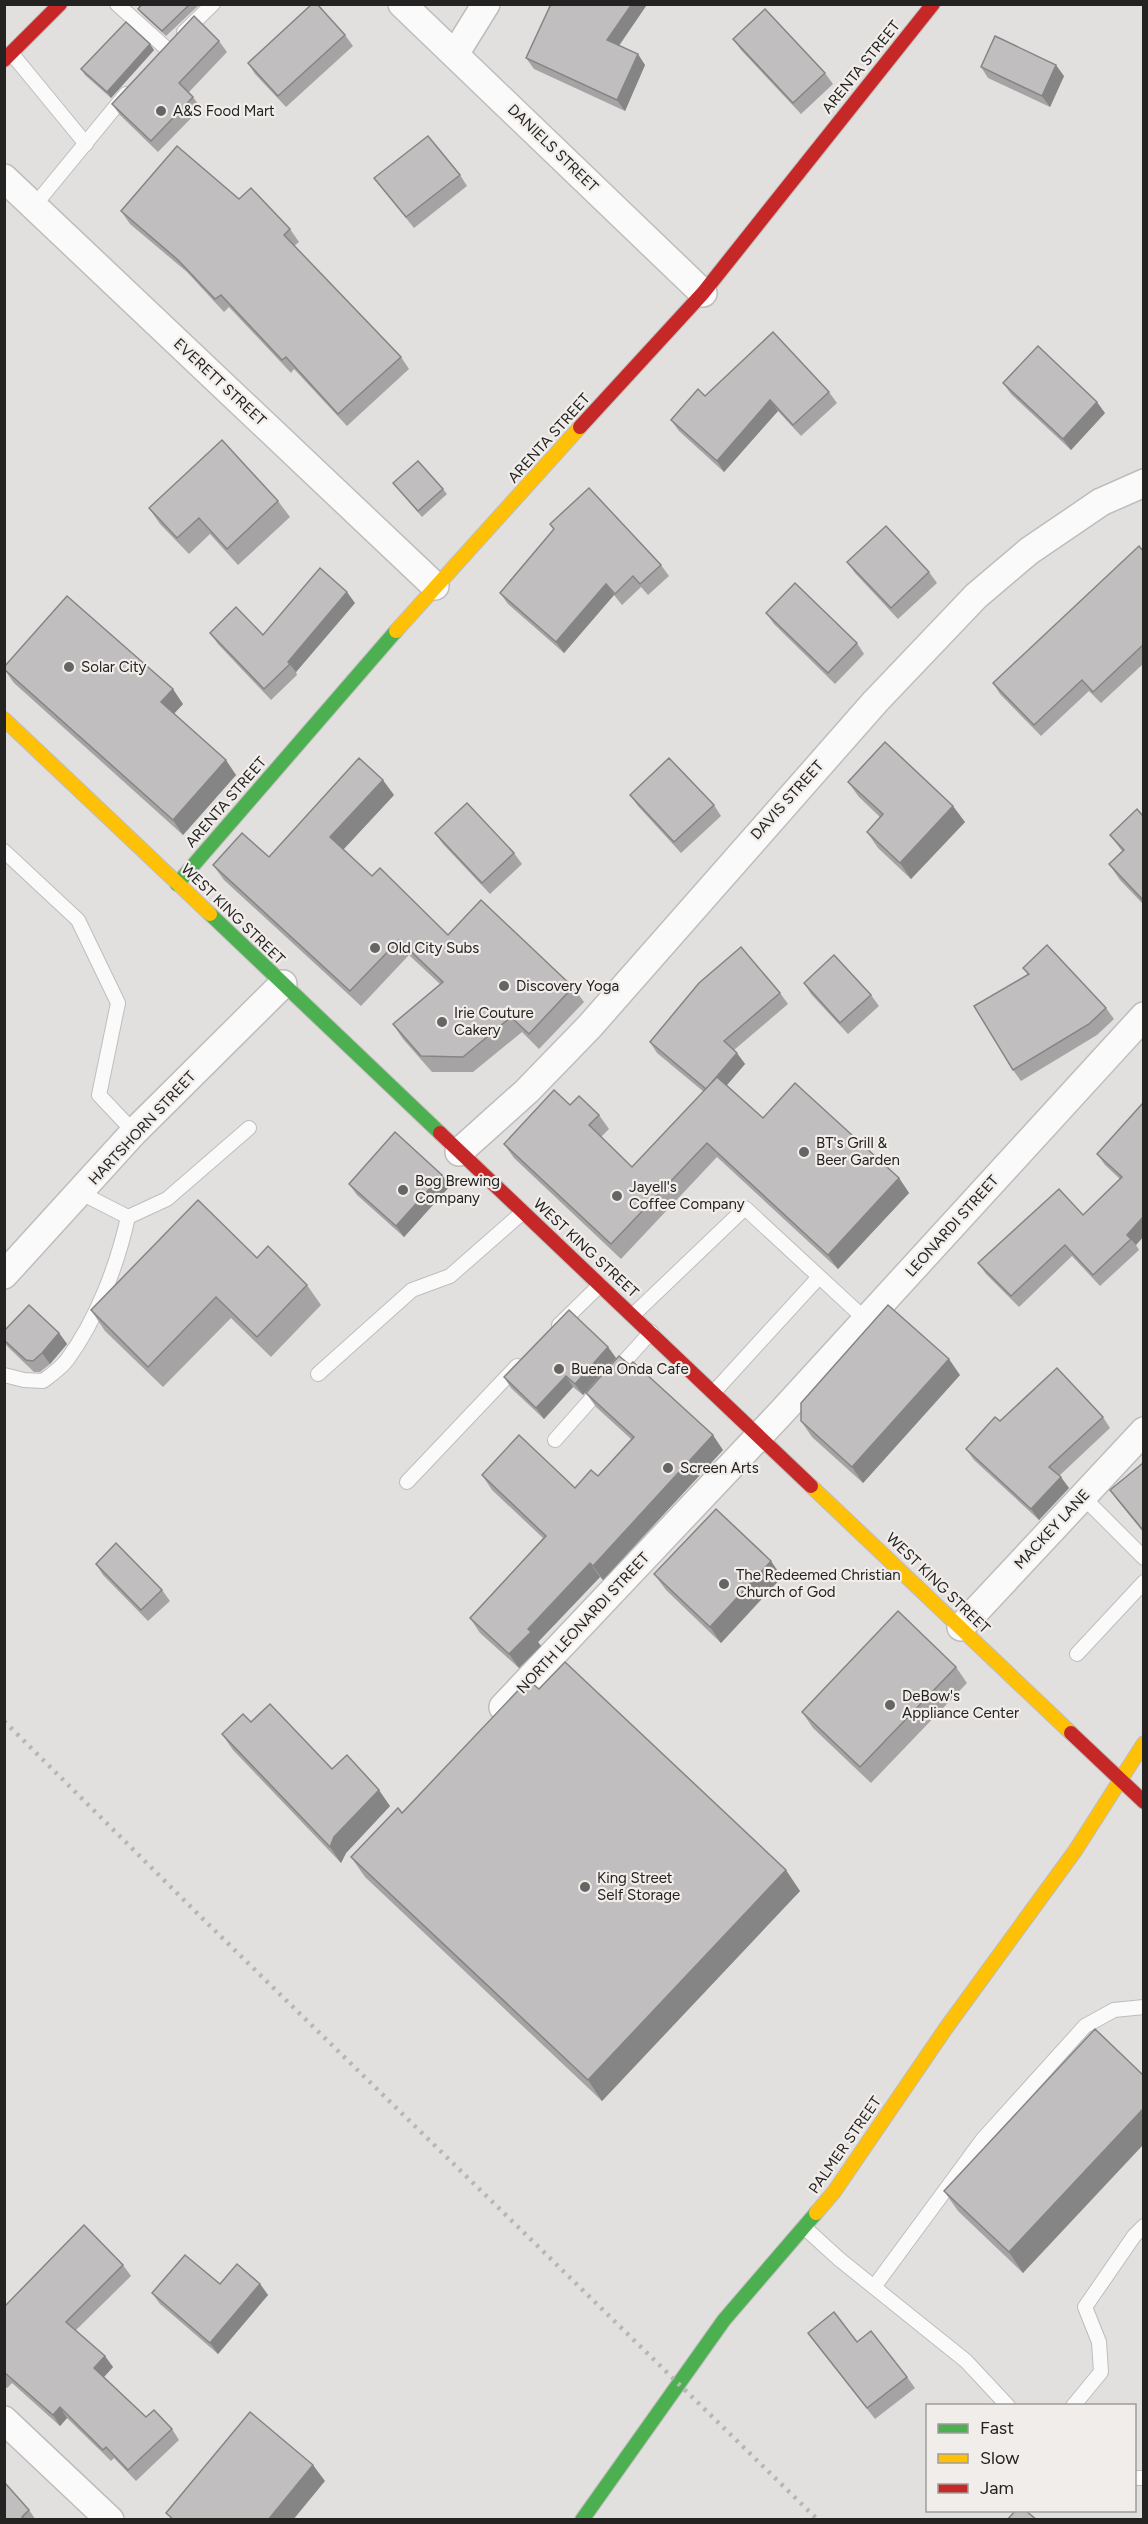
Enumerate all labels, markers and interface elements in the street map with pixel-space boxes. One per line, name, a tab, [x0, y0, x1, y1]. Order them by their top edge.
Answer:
street label: ARENTA STREET	[818, 16, 904, 117]
street label: DANIELS STREET	[504, 100, 602, 196]
place label: A&S Food Mart	[173, 102, 275, 120]
marker: A&S Food Mart	[154, 104, 168, 118]
street label: EVERETT STREET	[170, 335, 270, 430]
street label: ARENTA STREET	[504, 389, 594, 486]
place label: Solar City	[81, 658, 147, 676]
marker: Solar City	[62, 660, 76, 674]
street label: ARENTA STREET	[182, 753, 271, 851]
street label: DAVIS STREET	[747, 756, 828, 843]
street label: WEST KING STREET	[177, 860, 289, 969]
place label: Old City Subs	[387, 939, 479, 957]
marker: Old City Subs	[368, 941, 382, 955]
place label: Discovery Yoga	[516, 977, 619, 995]
marker: Discovery Yoga	[497, 979, 511, 993]
place label: Irie Couture Cakery	[454, 1004, 534, 1039]
marker: Irie Couture Cakery	[435, 1015, 449, 1029]
street label: HARTSHORN STREET	[85, 1067, 200, 1189]
place label: BT's Grill & Beer Garden	[816, 1134, 900, 1169]
marker: BT's Grill & Beer Garden	[797, 1145, 811, 1159]
street label: LEONARDI STREET	[902, 1171, 1003, 1281]
place label: Bog Brewing Company	[415, 1172, 500, 1207]
place label: Jayell's Coffee Company	[629, 1178, 745, 1213]
marker: Bog Brewing Company	[396, 1183, 410, 1197]
marker: Jayell's Coffee Company	[610, 1189, 624, 1203]
street label: WEST KING STREET	[530, 1195, 643, 1302]
place label: Buena Onda Cafe	[571, 1360, 689, 1378]
marker: Buena Onda Cafe	[552, 1362, 566, 1376]
place label: Screen Arts	[680, 1459, 759, 1477]
marker: Screen Arts	[661, 1461, 675, 1475]
street label: MACKEY LANE	[1010, 1485, 1094, 1573]
street label: WEST KING STREET	[882, 1529, 994, 1638]
street label: NORTH LEONARDI STREET	[513, 1548, 654, 1697]
place label: The Redeemed Christian Church of God	[736, 1566, 901, 1601]
marker: The Redeemed Christian Church of God	[717, 1577, 731, 1591]
place label: DeBow's Appliance Center	[902, 1687, 1019, 1722]
marker: DeBow's Appliance Center	[883, 1698, 897, 1712]
place label: King Street Self Storage	[597, 1869, 680, 1904]
marker: King Street Self Storage	[578, 1880, 592, 1894]
street label: PALMER STREET	[805, 2092, 886, 2197]
legend	[926, 2404, 1136, 2512]
text: Fast	[980, 2417, 1014, 2439]
text: Slow	[980, 2447, 1019, 2469]
text: Jam	[980, 2477, 1014, 2499]

